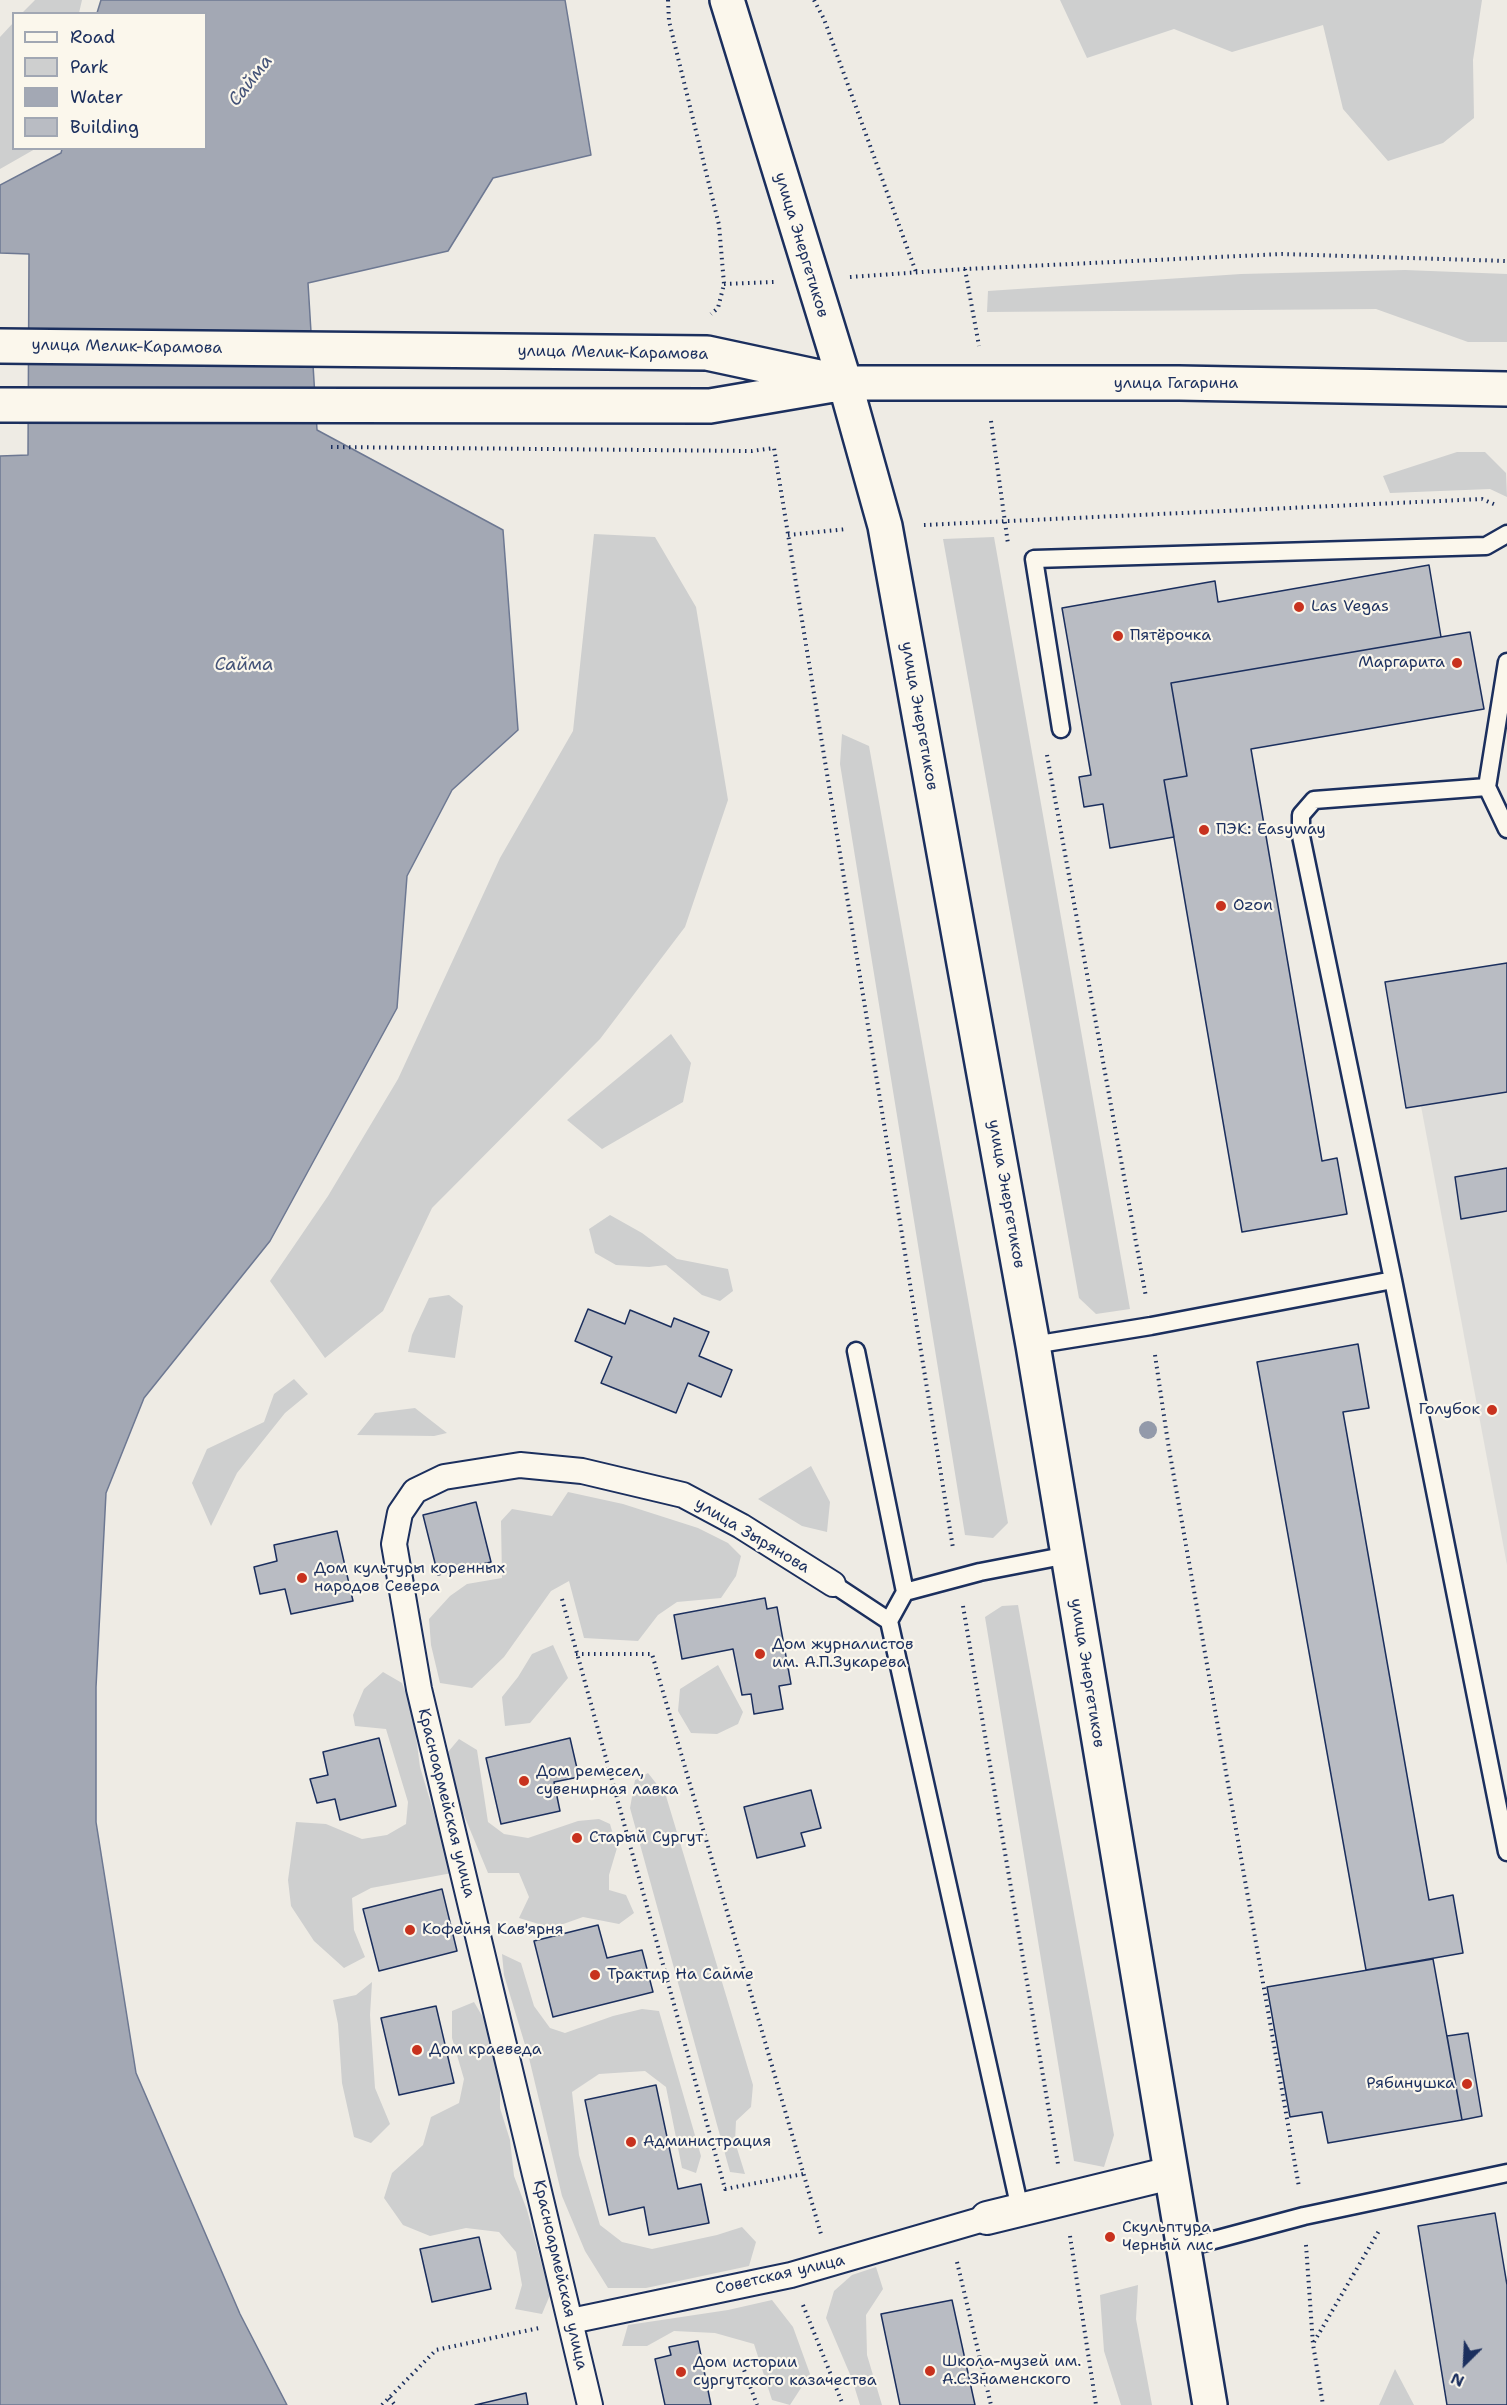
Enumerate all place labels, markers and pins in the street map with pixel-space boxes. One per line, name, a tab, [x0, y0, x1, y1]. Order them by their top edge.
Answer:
place label: Las Vegas	[1311, 597, 1389, 617]
marker: Las Vegas	[1292, 600, 1306, 614]
place label: Пятёрочка	[1130, 626, 1211, 646]
marker: Пятёрочка	[1111, 629, 1125, 643]
place label: Маргарита	[1358, 653, 1445, 673]
marker: Маргарита	[1450, 656, 1464, 670]
place label: ПЭК: Easyway	[1216, 820, 1326, 840]
marker: ПЭК: Easyway	[1197, 823, 1211, 837]
place label: Ozon	[1233, 896, 1273, 916]
marker: Ozon	[1214, 899, 1228, 913]
place label: Голубок	[1418, 1400, 1480, 1420]
marker: Голубок	[1485, 1403, 1499, 1417]
place label: Дом культуры коренных народов Севера	[314, 1559, 505, 1597]
marker: Дом культуры коренных народов Севера	[295, 1571, 309, 1585]
place label: Дом журналистов им. А.П.Зукарева	[772, 1635, 914, 1673]
marker: Дом журналистов им. А.П.Зукарева	[753, 1647, 767, 1661]
place label: Дом ремесел, сувенирная лавка	[536, 1762, 678, 1800]
marker: Дом ремесел, сувенирная лавка	[517, 1774, 531, 1788]
place label: Старый Сургут	[589, 1828, 704, 1848]
marker: Старый Сургут	[570, 1831, 584, 1845]
place label: Кофейня Кав'ярня	[422, 1920, 564, 1940]
marker: Кофейня Кав'ярня	[403, 1923, 417, 1937]
place label: Трактир На Сайме	[607, 1965, 754, 1985]
marker: Трактир На Сайме	[588, 1968, 602, 1982]
place label: Дом краеведа	[429, 2040, 542, 2060]
marker: Дом краеведа	[410, 2043, 424, 2057]
place label: Рябинушка	[1366, 2074, 1455, 2094]
marker: Рябинушка	[1460, 2077, 1474, 2091]
place label: Администрация	[643, 2132, 771, 2152]
marker: Администрация	[624, 2135, 638, 2149]
place label: Скульптура Черный лис	[1122, 2218, 1214, 2256]
marker: Скульптура Черный лис	[1103, 2230, 1117, 2244]
place label: Школа-музей им. А.С.Знаменского	[942, 2352, 1081, 2390]
place label: Дом истории сургутского казачества	[693, 2353, 877, 2391]
marker: Школа-музей им. А.С.Знаменского	[923, 2364, 937, 2378]
marker: Дом истории сургутского казачества	[674, 2365, 688, 2379]

